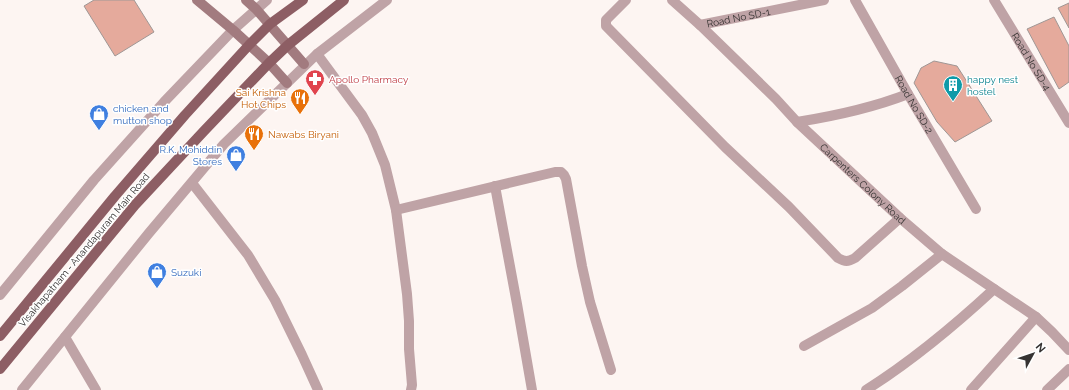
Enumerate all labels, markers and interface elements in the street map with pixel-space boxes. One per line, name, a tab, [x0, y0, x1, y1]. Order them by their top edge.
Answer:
street label: Road No SD-1	[706, 5, 772, 29]
street label: Road No SD-4	[1010, 31, 1054, 93]
pharmacy icon: Apollo Pharmacy	[304, 68, 326, 96]
street label: Road No SD-2	[893, 73, 936, 135]
place label: Apollo Pharmacy	[329, 74, 409, 85]
building icon: happy nest hostel	[942, 74, 964, 102]
place label: happy nest hostel	[967, 74, 1019, 97]
place label: Sai Krishna Hot Chips	[236, 87, 286, 110]
restaurant icon: Sai Krishna Hot Chips	[289, 87, 311, 115]
shop icon: chicken and mutton shop	[88, 103, 110, 131]
place label: chicken and mutton shop	[113, 103, 172, 126]
restaurant icon: Nawabs Biryani	[243, 123, 265, 151]
place label: Nawabs Biryani	[268, 129, 339, 140]
street label: Carpenters Colony Road	[818, 141, 908, 226]
place label: R.K. Mohiddin Stores	[160, 144, 222, 167]
shop icon: R.K. Mohiddin Stores	[225, 144, 247, 172]
street label: Visakhapatnam - Anandapuram Main Road	[16, 171, 152, 329]
shop icon: Suzuki	[146, 261, 168, 289]
place label: Suzuki	[171, 267, 201, 278]
north arrow	[1013, 334, 1053, 374]
text: N	[1033, 340, 1048, 355]

